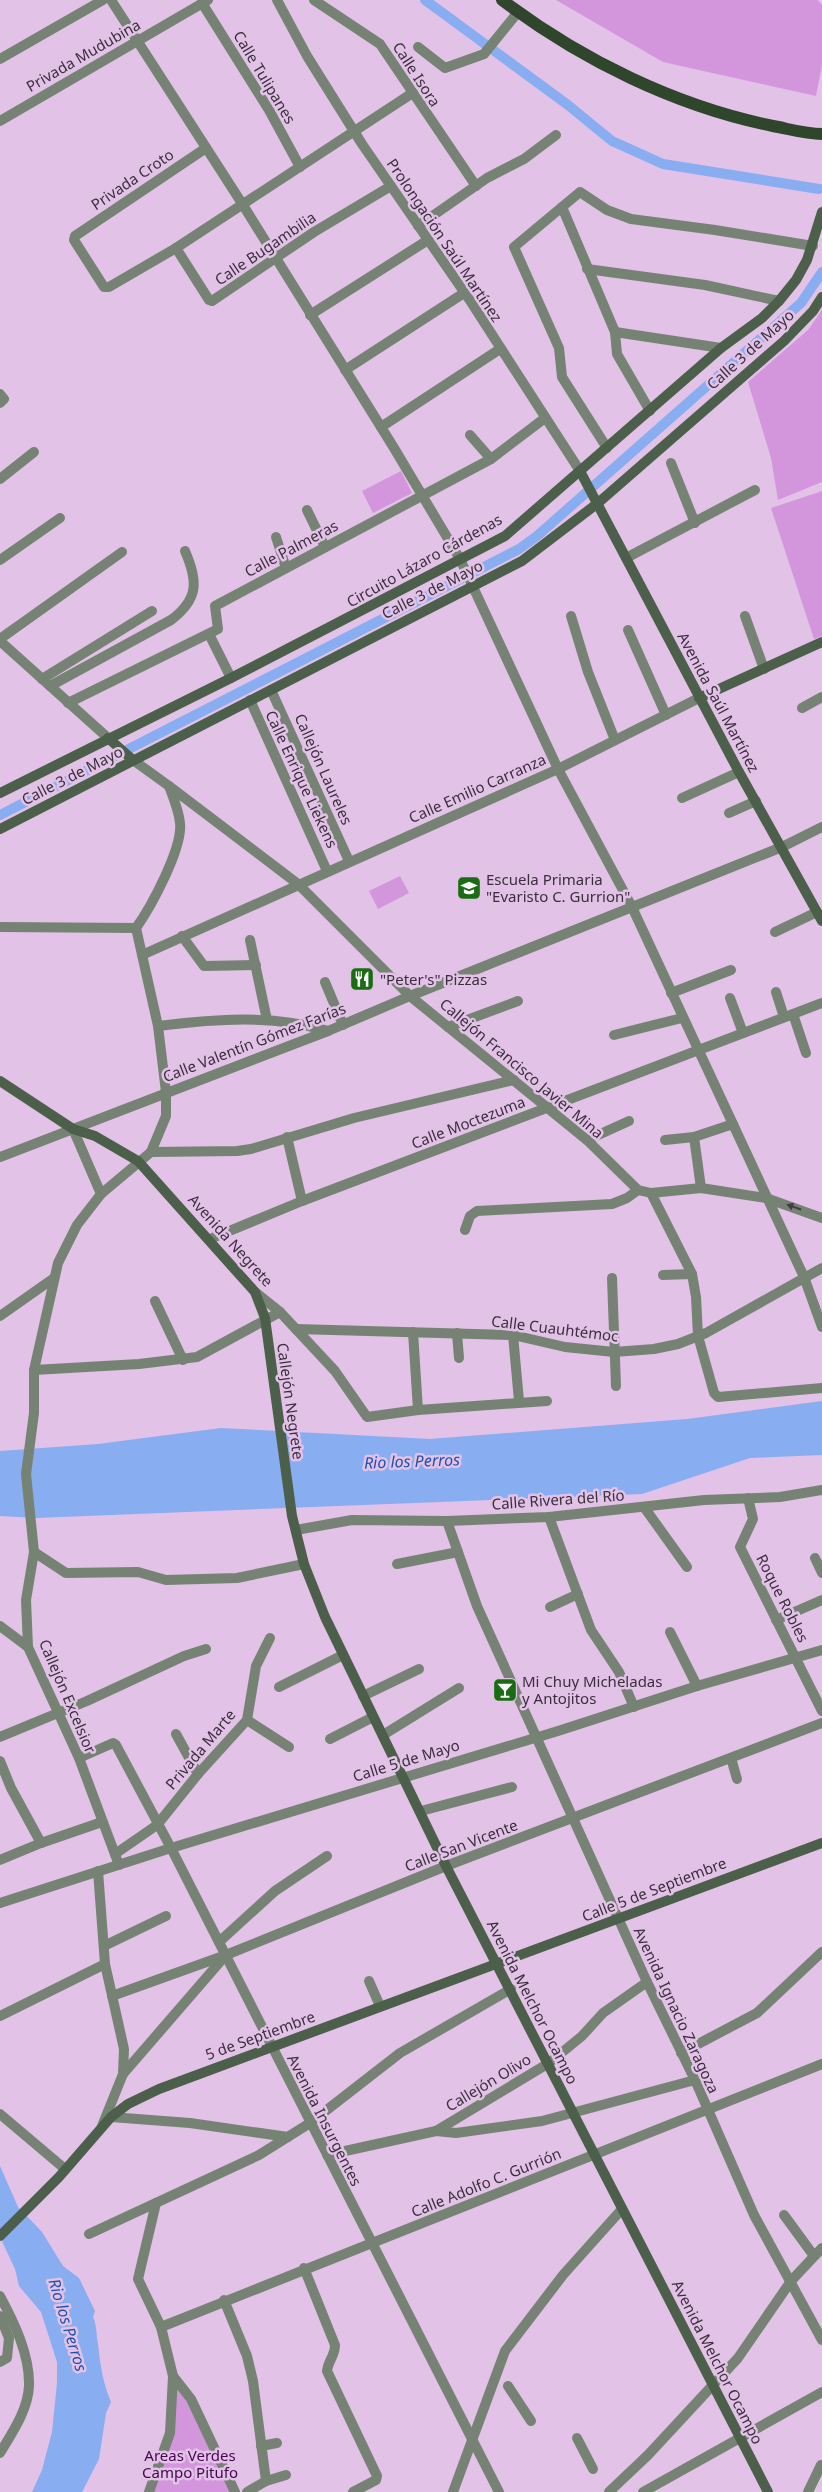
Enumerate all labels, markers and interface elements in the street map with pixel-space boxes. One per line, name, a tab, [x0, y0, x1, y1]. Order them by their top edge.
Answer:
street label: Privada Mudubina	[22, 14, 144, 96]
street label: Calle Tulipanes	[229, 27, 301, 127]
street label: Calle Isora	[389, 38, 445, 110]
street label: Privada Croto	[87, 144, 177, 214]
street label: Prolongación Saúl Martínez	[383, 154, 507, 326]
street label: Calle Bugambilia	[211, 207, 319, 289]
street label: Calle 3 de Mayo	[702, 304, 798, 394]
street label: Circuito Lázaro Cárdenas	[343, 509, 505, 611]
street label: Calle Palmeras	[241, 515, 341, 581]
street label: Calle 3 de Mayo	[378, 555, 486, 623]
street label: Avenida Saúl Martínez	[674, 628, 764, 776]
street label: Calle Enrique Liekens	[261, 707, 343, 851]
street label: Callejón Laureles	[291, 710, 357, 828]
street label: Calle 3 de Mayo	[18, 741, 126, 809]
street label: Calle Emilio Carranza	[405, 749, 549, 827]
place label: Escuela Primaria "Evaristo C. Gurrion"	[486, 869, 630, 906]
school or university icon: Escuela Primaria "Evaristo C. Gurrion"	[456, 875, 482, 901]
restaurant icon: "Peter's" Pizzas	[349, 966, 375, 992]
place label: "Peter's" Pizzas	[380, 969, 487, 989]
street label: Callejón Francisco Javier Mina	[436, 994, 608, 1142]
street label: Calle Valentín Gómez Farías	[160, 998, 348, 1086]
street label: Calle Moctezuma	[408, 1091, 528, 1153]
street label: Avenida Negrete	[184, 1190, 278, 1290]
one-way arrow	[786, 1203, 801, 1211]
street label: Calle Cuauhtémoc	[490, 1310, 620, 1346]
street label: Callejón Negrete	[273, 1341, 309, 1461]
water label: Rio los Perros	[364, 1448, 460, 1474]
street label: Calle Rivera del Río	[491, 1484, 625, 1514]
street label: Roque Robles	[752, 1551, 814, 1645]
street label: Callejón Excelsior	[35, 1636, 101, 1756]
place label: Mi Chuy Micheladas y Antojitos	[522, 1671, 662, 1708]
bar icon: Mi Chuy Micheladas y Antojitos	[492, 1677, 518, 1703]
street label: Privada Marte	[161, 1705, 239, 1793]
street label: Calle 5 de Mayo	[350, 1734, 462, 1786]
street label: Calle San Vicente	[402, 1814, 520, 1876]
street label: Calle 5 de Septiembre	[579, 1852, 729, 1926]
street label: Avenida Melchor Ocampo	[483, 1917, 583, 2087]
street label: Avenida Ignacio Zaragoza	[630, 1924, 724, 2096]
street label: 5 de Septiembre	[202, 2006, 318, 2064]
street label: Callejón Olivo	[442, 2049, 534, 2115]
street label: Avenida Insurgentes	[283, 2051, 367, 2189]
street label: Calle Adolfo C. Gurrión	[408, 2143, 564, 2221]
water label: Rio los Perros	[43, 2276, 93, 2374]
street label: Avenida Melchor Ocampo	[668, 2277, 768, 2447]
park label: Areas Verdes Campo Pitufo	[142, 2445, 238, 2482]

